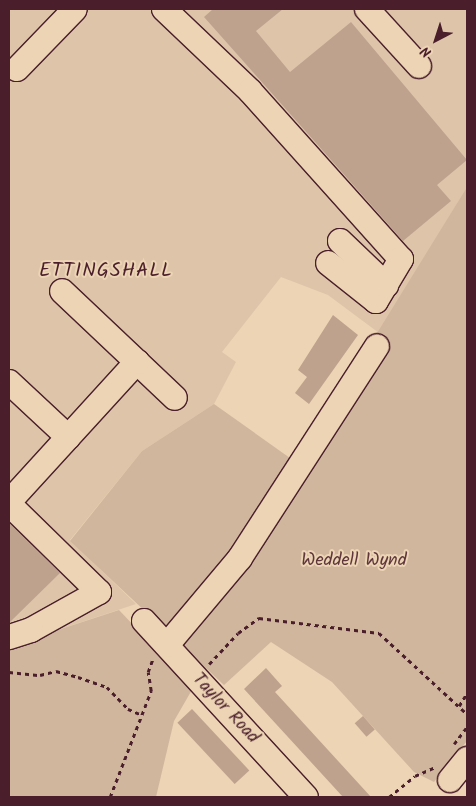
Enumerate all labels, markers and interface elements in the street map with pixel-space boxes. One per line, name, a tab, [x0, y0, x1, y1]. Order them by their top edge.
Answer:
north arrow	[411, 15, 461, 65]
text: N	[416, 40, 437, 63]
district label: ETTINGSHALL	[38, 259, 174, 283]
park label: Weddell Wynd	[301, 550, 407, 572]
street label: Taylor Road	[187, 669, 263, 749]

